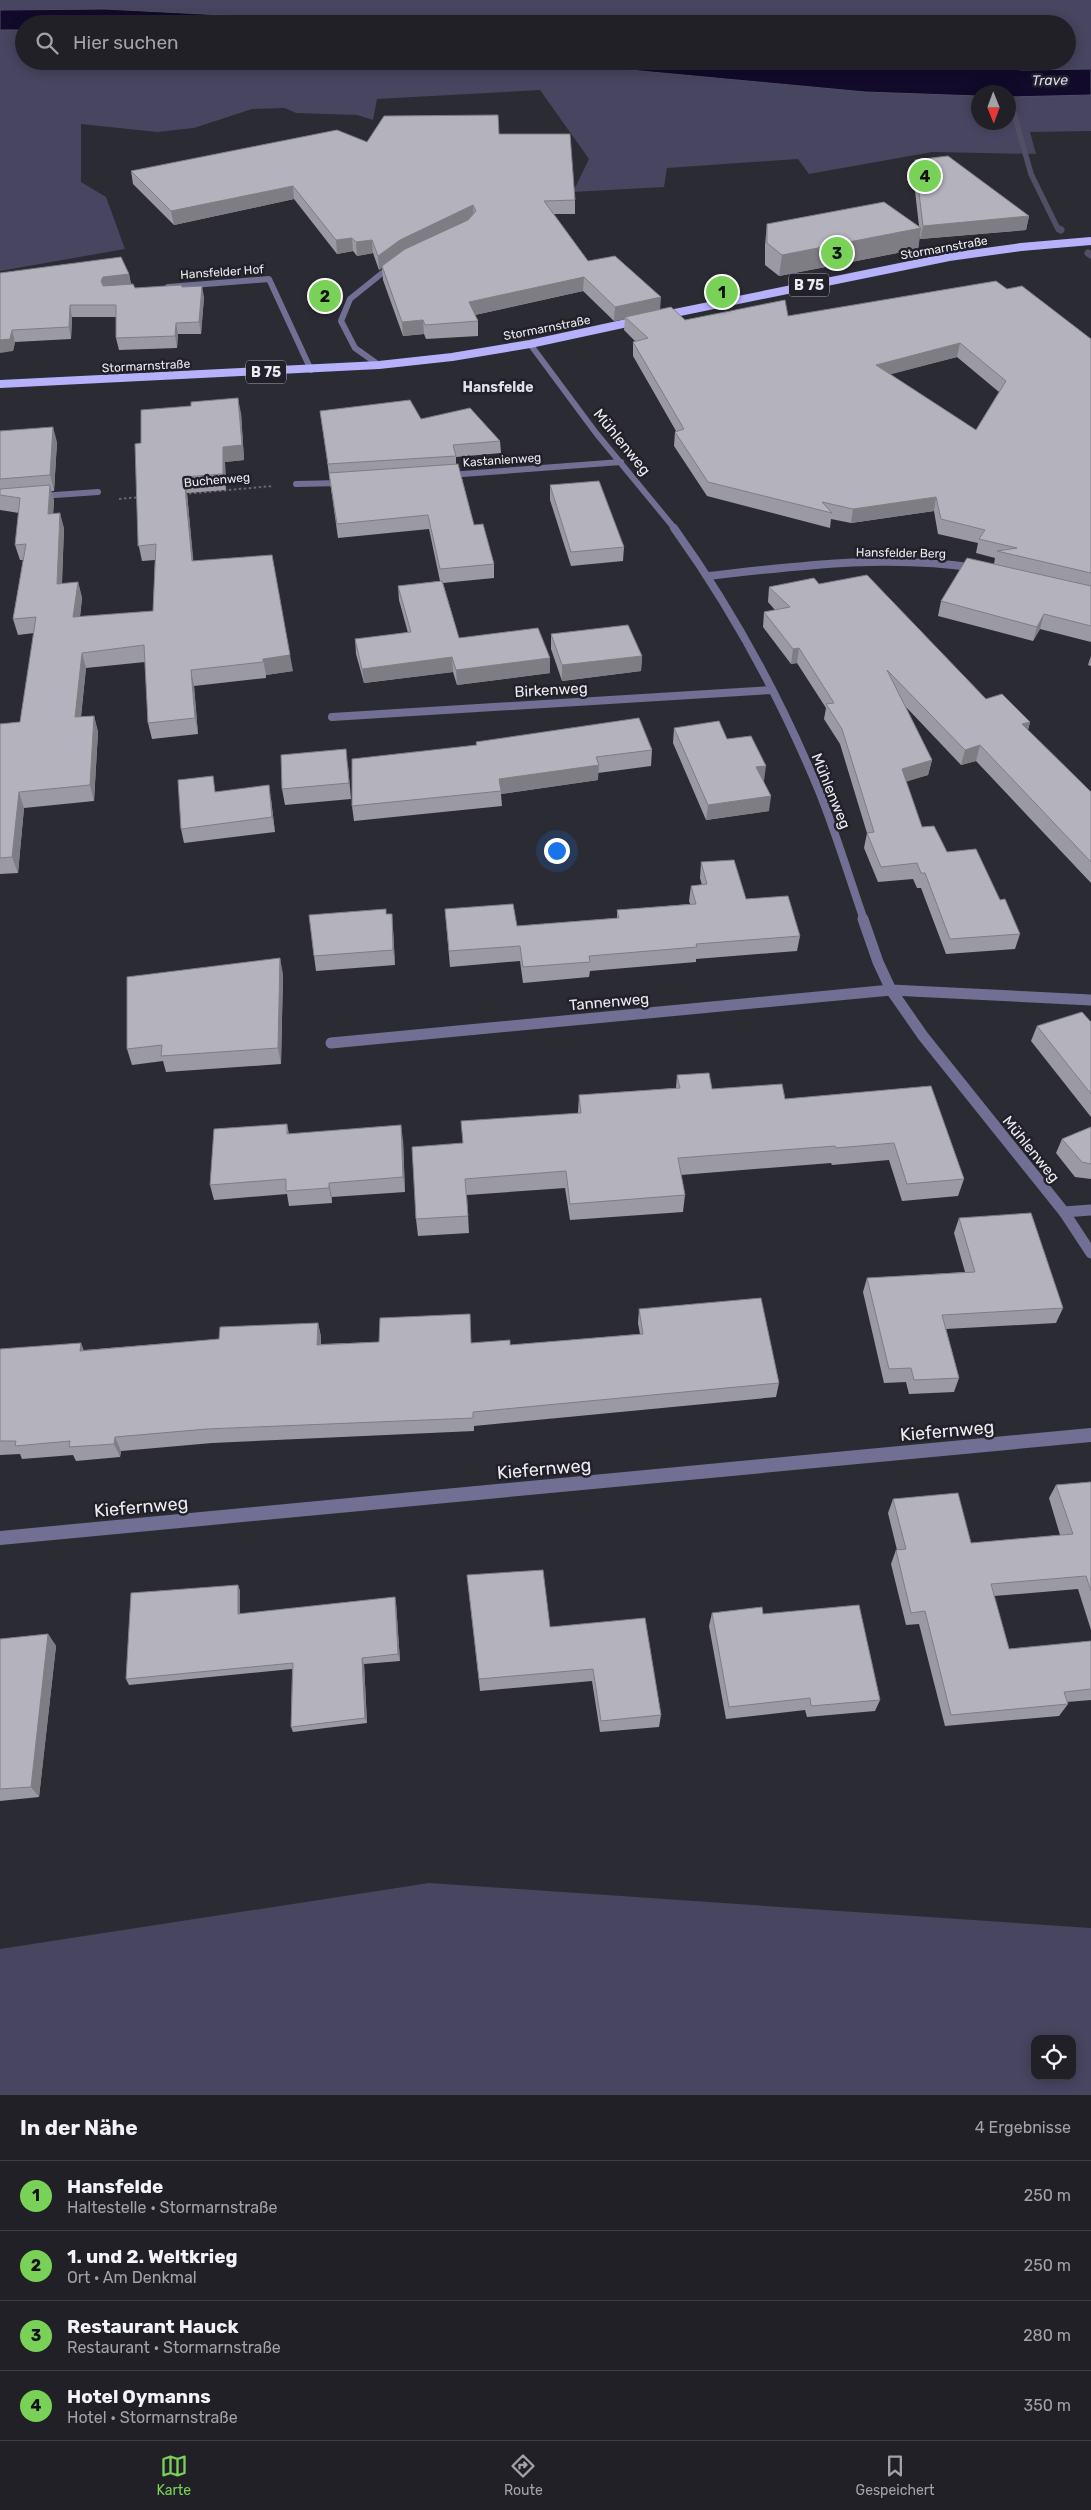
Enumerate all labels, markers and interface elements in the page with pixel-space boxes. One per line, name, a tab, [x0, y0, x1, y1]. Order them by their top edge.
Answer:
search box	[15, 15, 1076, 70]
icon: search	[33, 29, 61, 57]
text: Hier suchen	[73, 31, 179, 54]
water label: Trave	[1032, 72, 1068, 89]
north arrow	[971, 85, 1016, 130]
pin: 4	[909, 157, 941, 195]
street label: Stormarnstraße	[899, 233, 989, 263]
pin: 3	[821, 234, 853, 272]
street label: Hansfelder Hof	[180, 262, 265, 282]
pin: 1	[706, 273, 738, 311]
road number: B 75	[789, 274, 829, 296]
pin: 2	[309, 277, 341, 315]
street label: Stormarnstraße	[502, 313, 592, 343]
street label: Stormarnstraße	[101, 357, 191, 375]
road number: B 75	[246, 361, 286, 384]
district label: Hansfelde	[463, 379, 533, 396]
street label: Mühlenweg	[590, 405, 654, 479]
street label: Kastanienweg	[462, 450, 542, 470]
street label: Buchenweg	[183, 470, 251, 490]
street label: Hansfelder Berg	[856, 545, 946, 561]
street label: Birkenweg	[514, 679, 588, 701]
street label: Mühlenweg	[808, 750, 854, 832]
your location	[544, 838, 570, 864]
street label: Tannenweg	[568, 990, 650, 1014]
street label: Mühlenweg	[999, 1112, 1063, 1186]
street label: Kiefernweg	[899, 1416, 995, 1446]
street label: Kiefernweg	[496, 1454, 592, 1484]
street label: Kiefernweg	[93, 1492, 189, 1522]
map controls	[1031, 2035, 1076, 2080]
button: locate	[1031, 2035, 1076, 2080]
text: In der Nähe	[20, 2115, 138, 2140]
text: 4 Ergebnisse	[975, 2118, 1071, 2137]
text: Hansfelde	[67, 2175, 163, 2198]
text: 1	[32, 2186, 40, 2205]
text: 250 m	[1024, 2186, 1071, 2205]
text: Haltestelle · Stormarnstraße	[67, 2198, 277, 2217]
text: 1. und 2. Weltkrieg	[67, 2245, 238, 2268]
text: 2	[31, 2256, 41, 2275]
text: 250 m	[1024, 2256, 1071, 2275]
text: Ort · Am Denkmal	[67, 2268, 197, 2287]
text: Restaurant Hauck	[67, 2315, 239, 2338]
text: 3	[31, 2326, 41, 2345]
text: 280 m	[1023, 2326, 1071, 2345]
text: Restaurant · Stormarnstraße	[67, 2338, 281, 2357]
text: Hotel Oymanns	[67, 2385, 211, 2408]
text: 4	[31, 2396, 41, 2415]
text: 350 m	[1024, 2396, 1071, 2415]
text: Hotel · Stormarnstraße	[67, 2408, 238, 2427]
tab: Karte	[156, 2452, 191, 2499]
tab: Route	[504, 2452, 543, 2499]
tab: Gespeichert	[856, 2452, 935, 2499]

